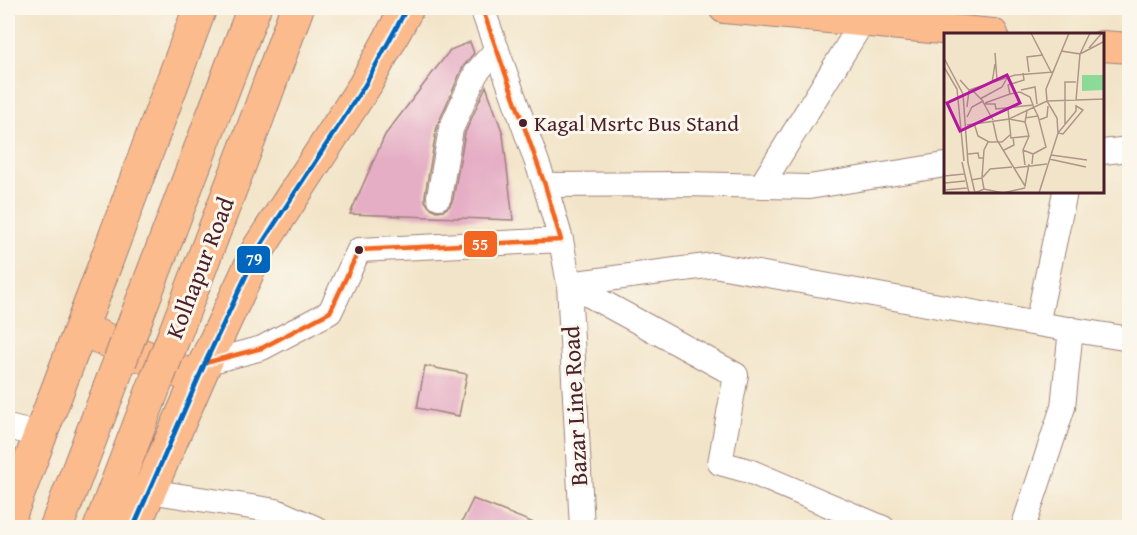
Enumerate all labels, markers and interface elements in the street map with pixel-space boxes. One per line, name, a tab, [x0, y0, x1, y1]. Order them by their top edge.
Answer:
inset map	[944, 33, 1104, 194]
place label: Kagal Msrtc Bus Stand	[534, 107, 739, 139]
marker: Kagal Msrtc Bus Stand	[517, 117, 529, 129]
street label: Kolhapur Road	[156, 192, 243, 344]
line badge: 55	[463, 230, 498, 258]
text: 55	[472, 232, 488, 256]
unlabelled marker	[353, 244, 365, 256]
line badge: 79	[236, 245, 271, 274]
text: 79	[246, 247, 262, 271]
street label: Bazar Line Road	[553, 325, 596, 487]

